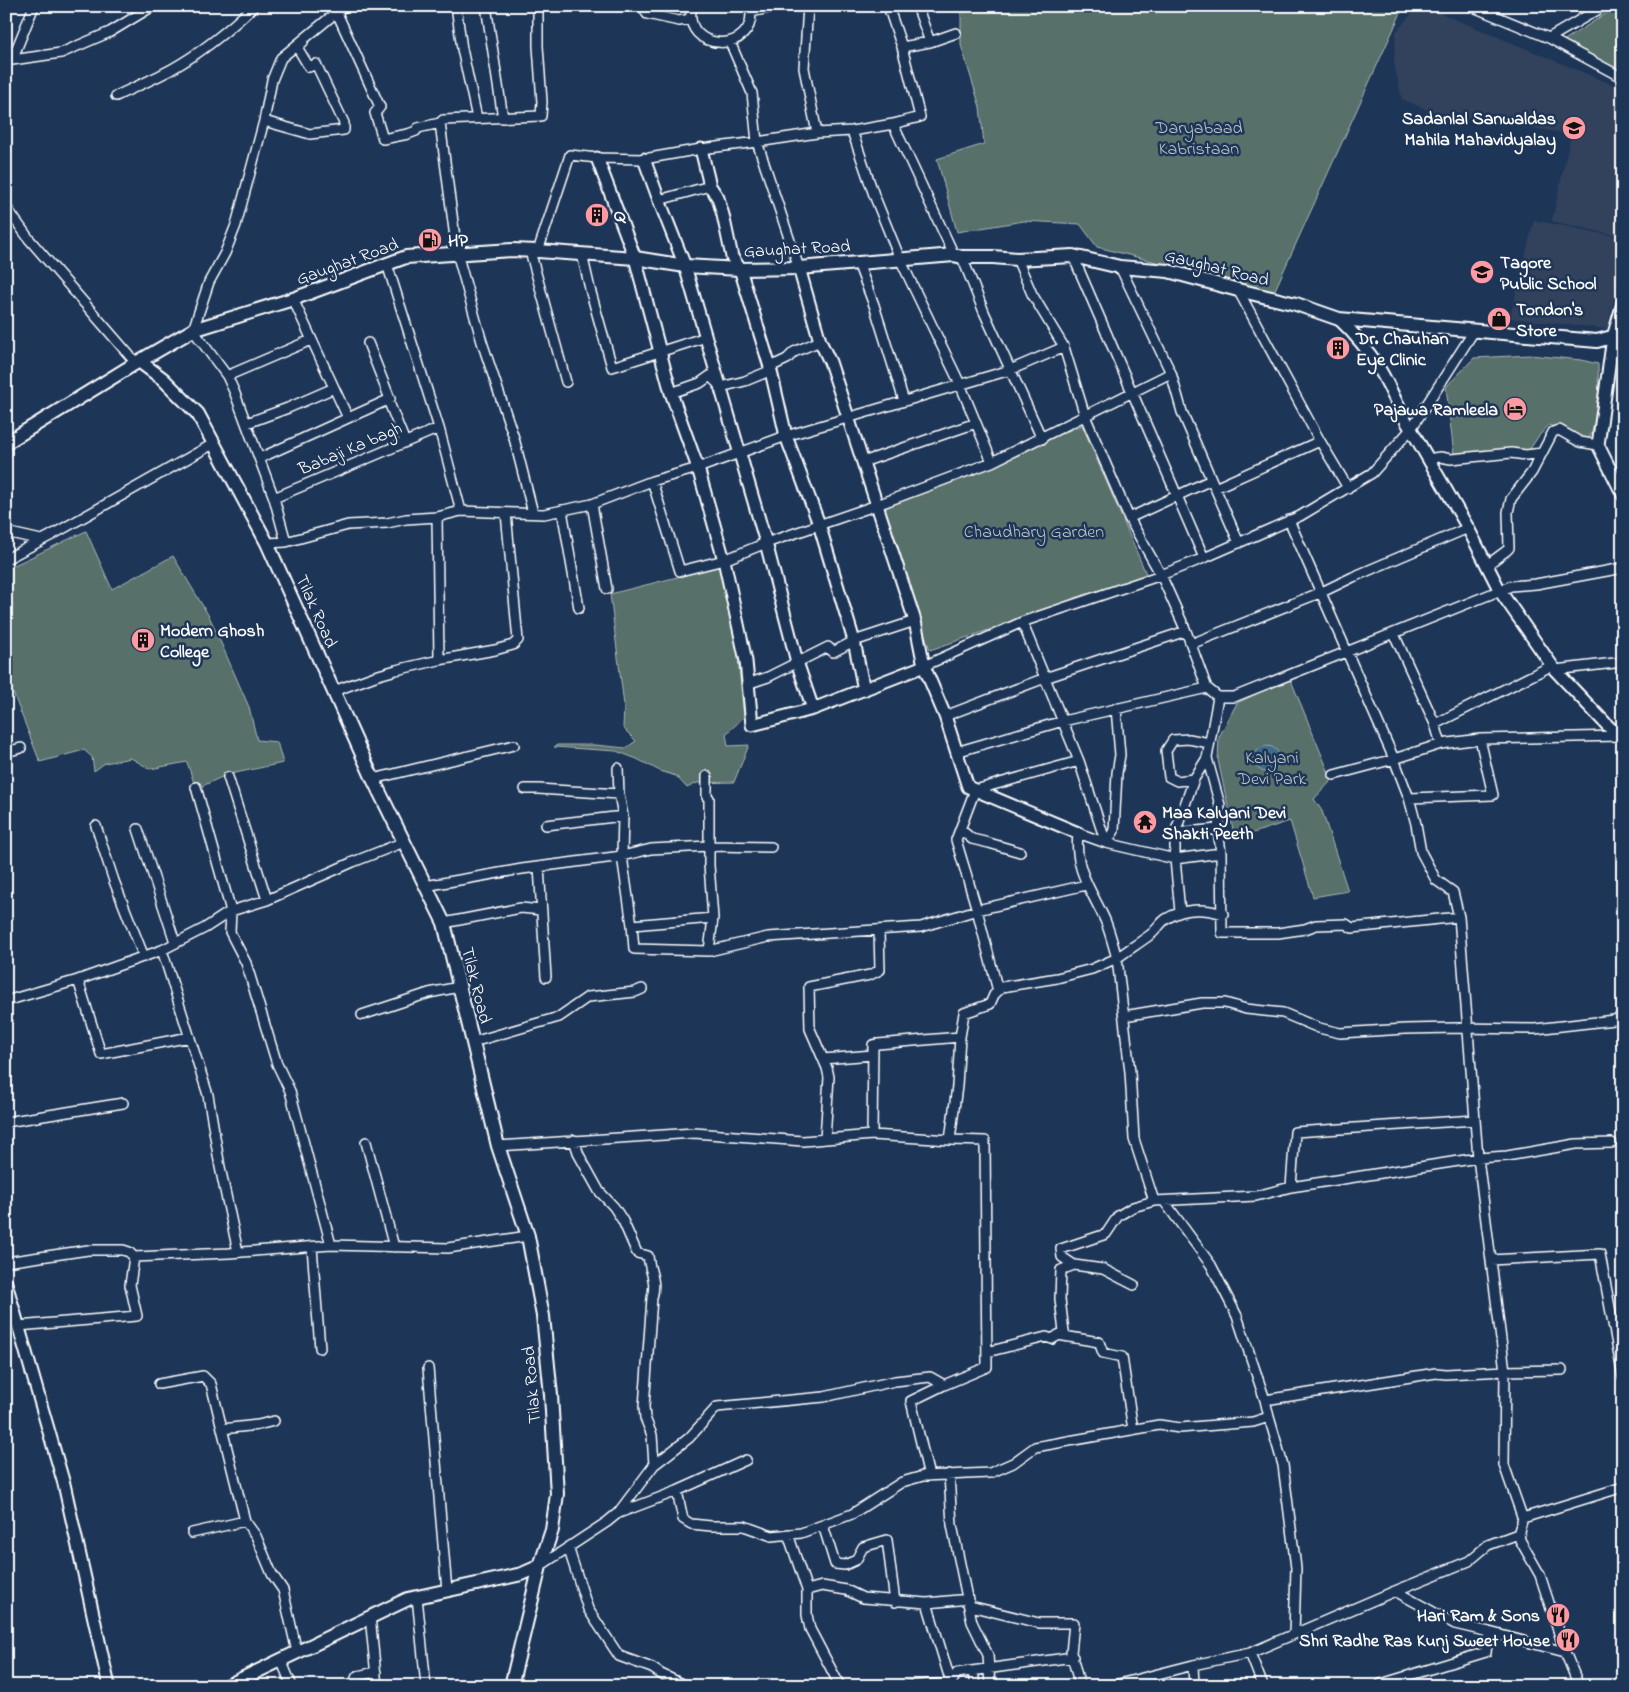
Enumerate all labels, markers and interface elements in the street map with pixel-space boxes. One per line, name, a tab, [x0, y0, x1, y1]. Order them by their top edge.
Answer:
place label: Sadanlal Sanwaldas Mahila Mahavidyalay	[1402, 107, 1556, 155]
school or university icon: Sadanlal Sanwaldas Mahila Mahavidyalay	[1561, 115, 1587, 141]
park label: Daryabaad Kabristaan	[1154, 116, 1243, 163]
building icon: Q	[584, 202, 610, 228]
place label: Q	[614, 204, 627, 230]
fuel station icon: HP	[417, 227, 443, 253]
place label: HP	[448, 229, 468, 255]
street label: Gaughat Road	[293, 232, 403, 294]
street label: Gaughat Road	[743, 234, 851, 267]
street label: Gaughat Road	[1161, 243, 1271, 295]
place label: Tagore Public School	[1500, 251, 1597, 298]
school or university icon: Tagore Public School	[1469, 259, 1495, 285]
place label: Tondon's Store	[1516, 298, 1583, 345]
shop icon: Tondon's Store	[1486, 306, 1512, 332]
place label: Dr. Chauhan Eye Clinic	[1355, 327, 1449, 375]
building icon: Dr. Chauhan Eye Clinic	[1325, 335, 1351, 361]
hotel icon: Pajawa Ramleela	[1502, 396, 1528, 422]
place label: Pajawa Ramleela	[1374, 398, 1498, 424]
street label: Babaji Ka bagh	[294, 416, 407, 485]
park label: Chaudhary Garden	[964, 520, 1104, 546]
street label: Tilak Road	[287, 571, 343, 653]
place label: Modern Ghosh College	[160, 619, 265, 667]
building icon: Modern Ghosh College	[130, 627, 156, 653]
park label: Kalyani Devi Park	[1237, 746, 1306, 793]
place label: Maa Kalyani Devi Shakti Peeth	[1162, 801, 1286, 848]
temple icon: Maa Kalyani Devi Shakti Peeth	[1132, 809, 1158, 835]
street label: Tilak Road	[453, 945, 497, 1026]
street label: Tilak Road	[517, 1345, 549, 1425]
restaurant icon: Hari Ram & Sons	[1545, 1602, 1571, 1628]
place label: Hari Ram & Sons	[1417, 1604, 1540, 1630]
restaurant icon: Shri Radhe Ras Kunj Sweet House	[1555, 1627, 1581, 1653]
place label: Shri Radhe Ras Kunj Sweet House	[1299, 1629, 1551, 1655]

